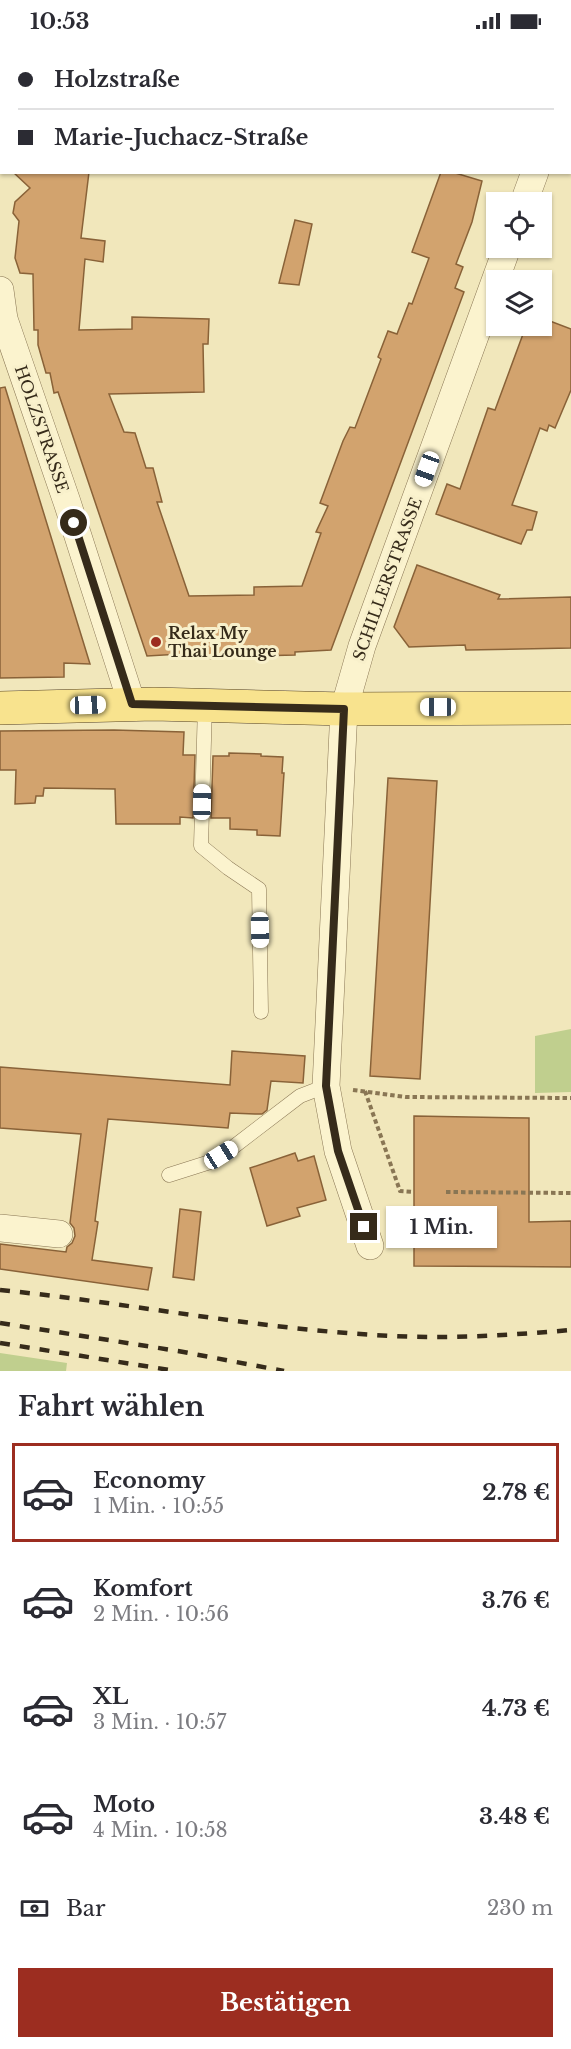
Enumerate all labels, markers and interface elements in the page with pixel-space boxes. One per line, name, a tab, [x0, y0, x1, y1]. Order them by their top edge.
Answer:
text: 10:53	[30, 8, 90, 35]
text: Holzstraße	[54, 66, 180, 93]
text: Marie-Juchacz-Straße	[54, 124, 308, 151]
map controls	[486, 192, 552, 336]
button: locate	[486, 192, 552, 258]
button: layers	[486, 270, 552, 336]
street label: HOLZSTRASSE	[11, 363, 73, 495]
car	[412, 449, 442, 489]
street label: SCHILLERSTRASSE	[348, 495, 426, 663]
route start	[60, 509, 87, 536]
place label: Relax My Thai Lounge	[168, 623, 277, 661]
marker: Relax My Thai Lounge	[149, 635, 163, 649]
car	[70, 695, 106, 715]
car	[420, 698, 456, 716]
car	[193, 784, 211, 820]
car	[251, 912, 269, 948]
car	[201, 1138, 241, 1172]
callout: 1 Min.	[385, 1206, 496, 1248]
route end	[350, 1213, 377, 1240]
text: 1 Min.	[410, 1215, 473, 1239]
text: Fahrt wählen	[18, 1390, 204, 1423]
icon: car	[21, 1466, 75, 1520]
text: Economy	[93, 1467, 205, 1494]
text: 2.78 €	[482, 1479, 550, 1506]
text: 1 Min. · 10:55	[93, 1494, 224, 1518]
icon: car	[21, 1574, 75, 1628]
text: Komfort	[93, 1575, 193, 1602]
text: 3.76 €	[482, 1587, 550, 1614]
text: 2 Min. · 10:56	[93, 1602, 229, 1626]
icon: car	[21, 1682, 75, 1736]
text: XL	[93, 1683, 128, 1710]
text: 4.73 €	[482, 1695, 550, 1722]
text: 3 Min. · 10:57	[93, 1710, 226, 1734]
icon: car	[21, 1790, 75, 1844]
text: Moto	[93, 1791, 155, 1818]
text: 3.48 €	[479, 1803, 550, 1830]
text: 4 Min. · 10:58	[93, 1818, 228, 1842]
icon: cash	[18, 1892, 51, 1925]
text: Bar	[66, 1895, 106, 1922]
text: 230 m	[487, 1896, 553, 1920]
button: Bestätigen	[18, 1968, 553, 2037]

